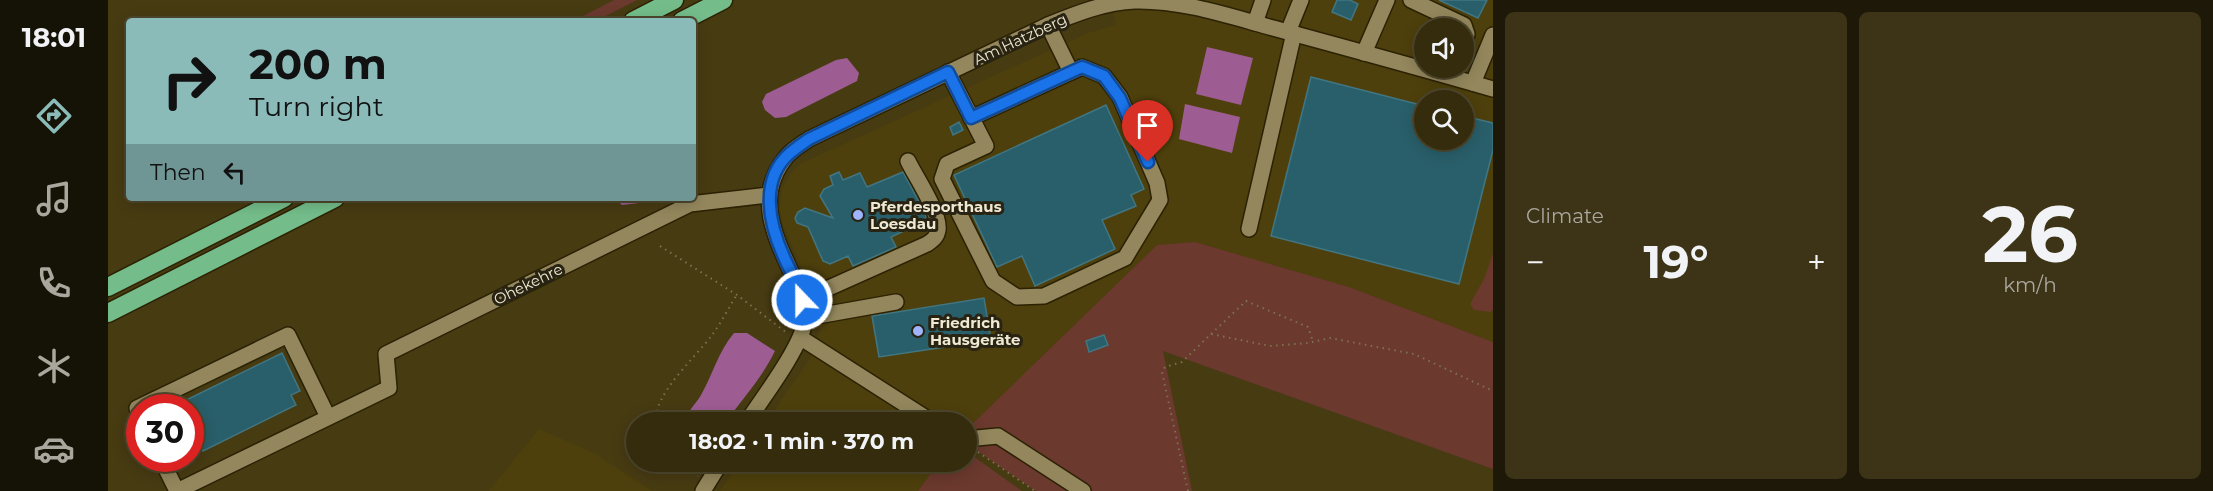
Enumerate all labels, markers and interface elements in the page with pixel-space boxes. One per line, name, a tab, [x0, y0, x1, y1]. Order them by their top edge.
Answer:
street label: Am Hatzberg	[970, 9, 1070, 69]
map controls	[1414, 18, 1474, 150]
button: sound	[1414, 18, 1474, 78]
text: 18:01	[22, 21, 86, 54]
text: 200 m	[249, 38, 387, 90]
icon: right	[150, 42, 228, 120]
text: Turn right	[249, 90, 384, 123]
button: search	[1414, 90, 1474, 150]
icon: directions	[33, 95, 75, 137]
pin	[1122, 100, 1173, 162]
icon: arrive	[1131, 109, 1164, 142]
icon: left	[218, 156, 251, 189]
text: Then	[150, 159, 206, 186]
icon: music	[33, 178, 75, 220]
text: 26	[1982, 186, 2078, 282]
place label: Pferdesporthaus Loesdau	[870, 197, 1002, 233]
text: Climate	[1526, 204, 1604, 228]
marker: Pferdesporthaus Loesdau	[851, 208, 865, 222]
text: 19°	[1643, 234, 1709, 289]
text: −	[1526, 242, 1545, 282]
text: +	[1807, 242, 1826, 282]
street label: Ohekehre	[490, 259, 566, 309]
icon: phone	[33, 262, 75, 304]
position arrow	[770, 268, 834, 332]
text: km/h	[2003, 273, 2057, 297]
place label: Friedrich Hausgeräte	[930, 313, 1020, 349]
marker: Friedrich Hausgeräte	[911, 324, 925, 338]
icon: climate	[33, 345, 75, 387]
speed limit sign: 30	[126, 394, 204, 472]
icon: car	[33, 428, 75, 470]
text: 18:02 · 1 min · 370 m	[689, 428, 914, 455]

